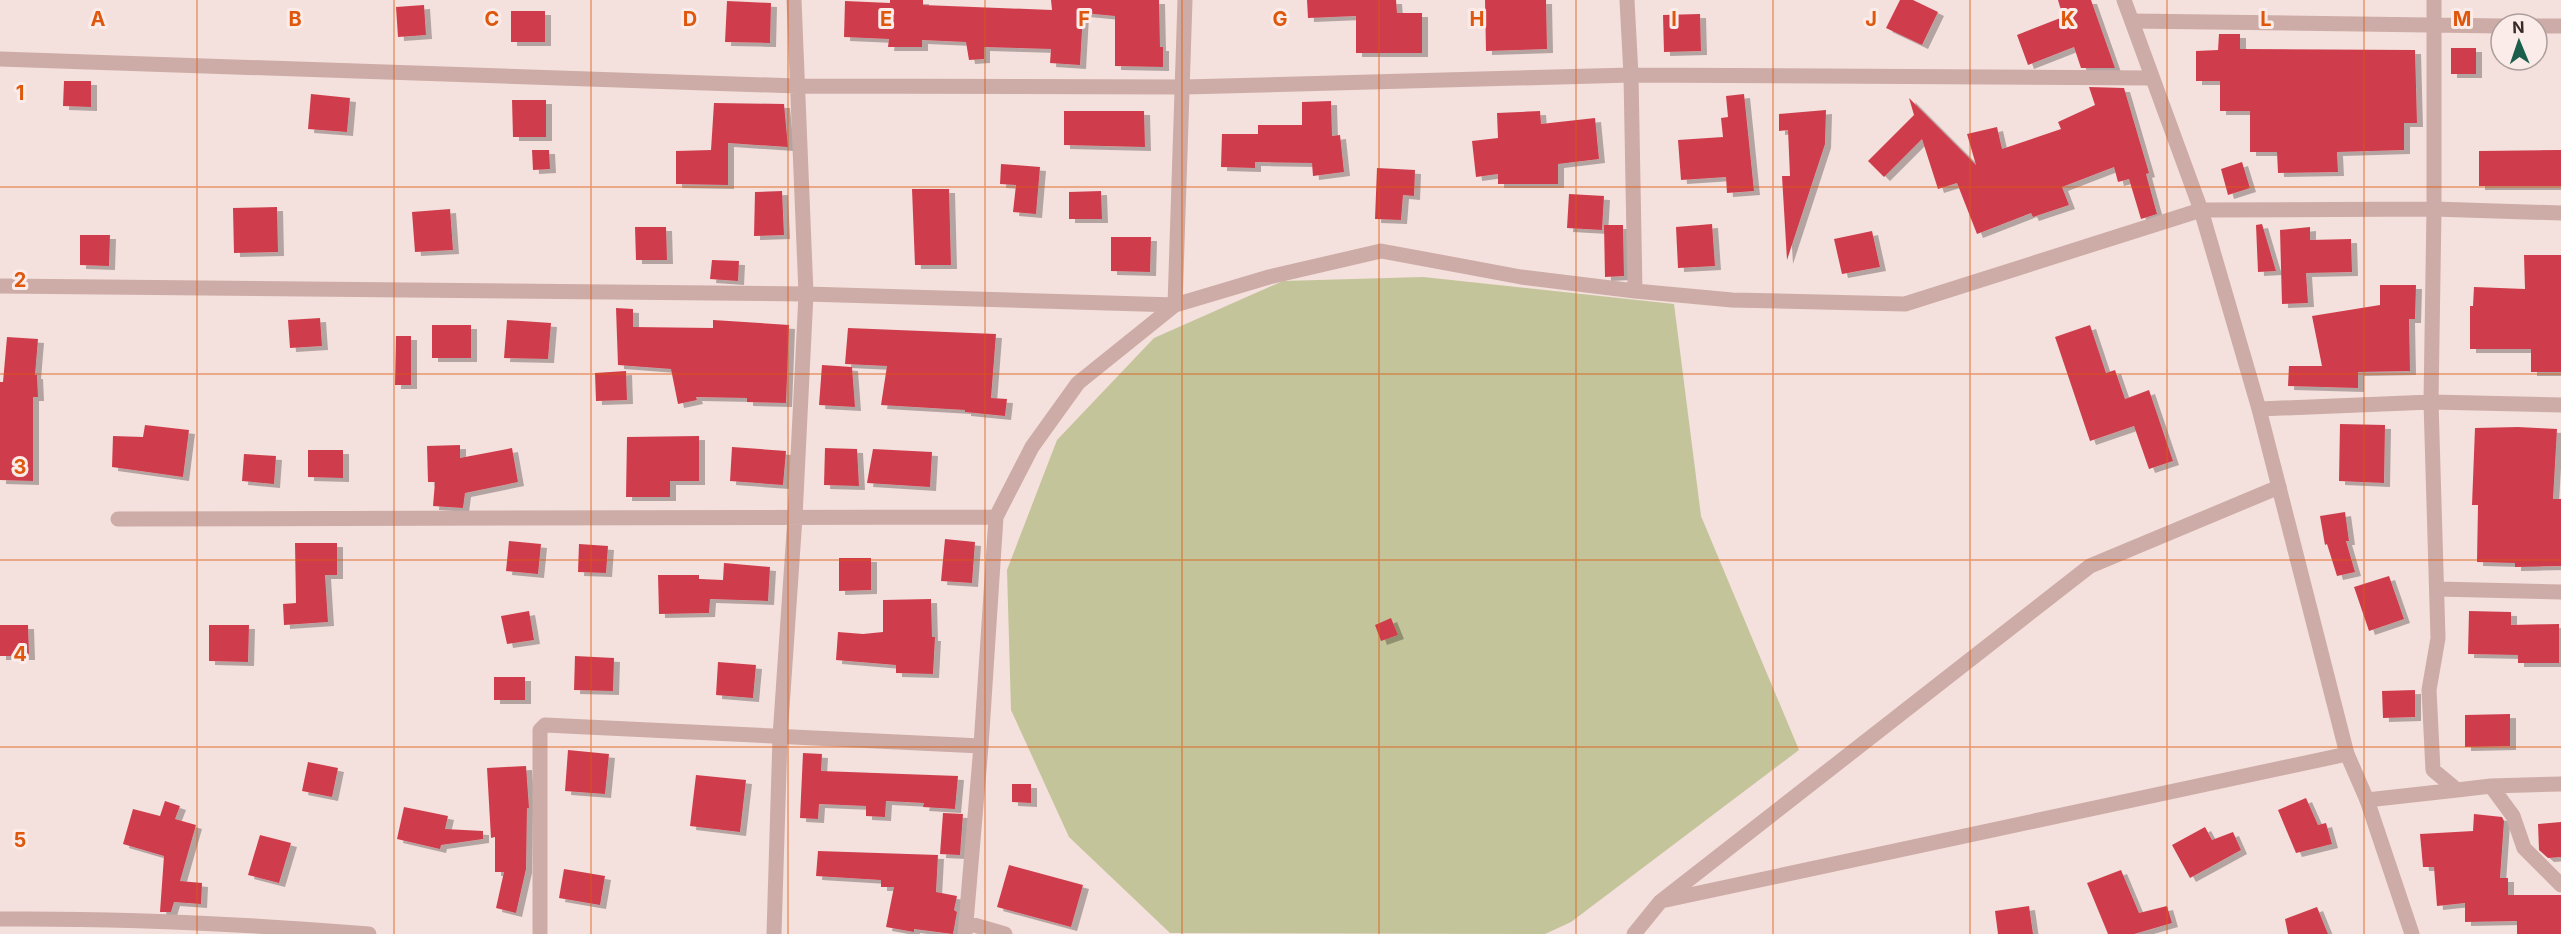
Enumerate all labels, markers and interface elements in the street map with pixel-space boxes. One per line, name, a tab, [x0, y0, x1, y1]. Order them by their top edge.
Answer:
text: A	[91, 7, 106, 31]
text: B	[288, 7, 302, 31]
text: C	[485, 7, 499, 31]
text: D	[683, 7, 697, 31]
text: E	[880, 7, 892, 31]
text: F	[1078, 7, 1090, 31]
text: G	[1272, 7, 1288, 31]
text: H	[1470, 7, 1484, 31]
text: I	[1671, 7, 1677, 31]
text: J	[1865, 7, 1877, 31]
text: K	[2061, 7, 2075, 31]
text: L	[2260, 7, 2272, 31]
text: M	[2453, 7, 2471, 31]
north arrow	[2489, 12, 2549, 72]
text: N	[2512, 17, 2525, 37]
text: 1	[16, 81, 24, 105]
text: 2	[14, 268, 26, 292]
text: 3	[14, 455, 26, 479]
text: 4	[13, 642, 27, 666]
text: 5	[14, 828, 26, 852]

